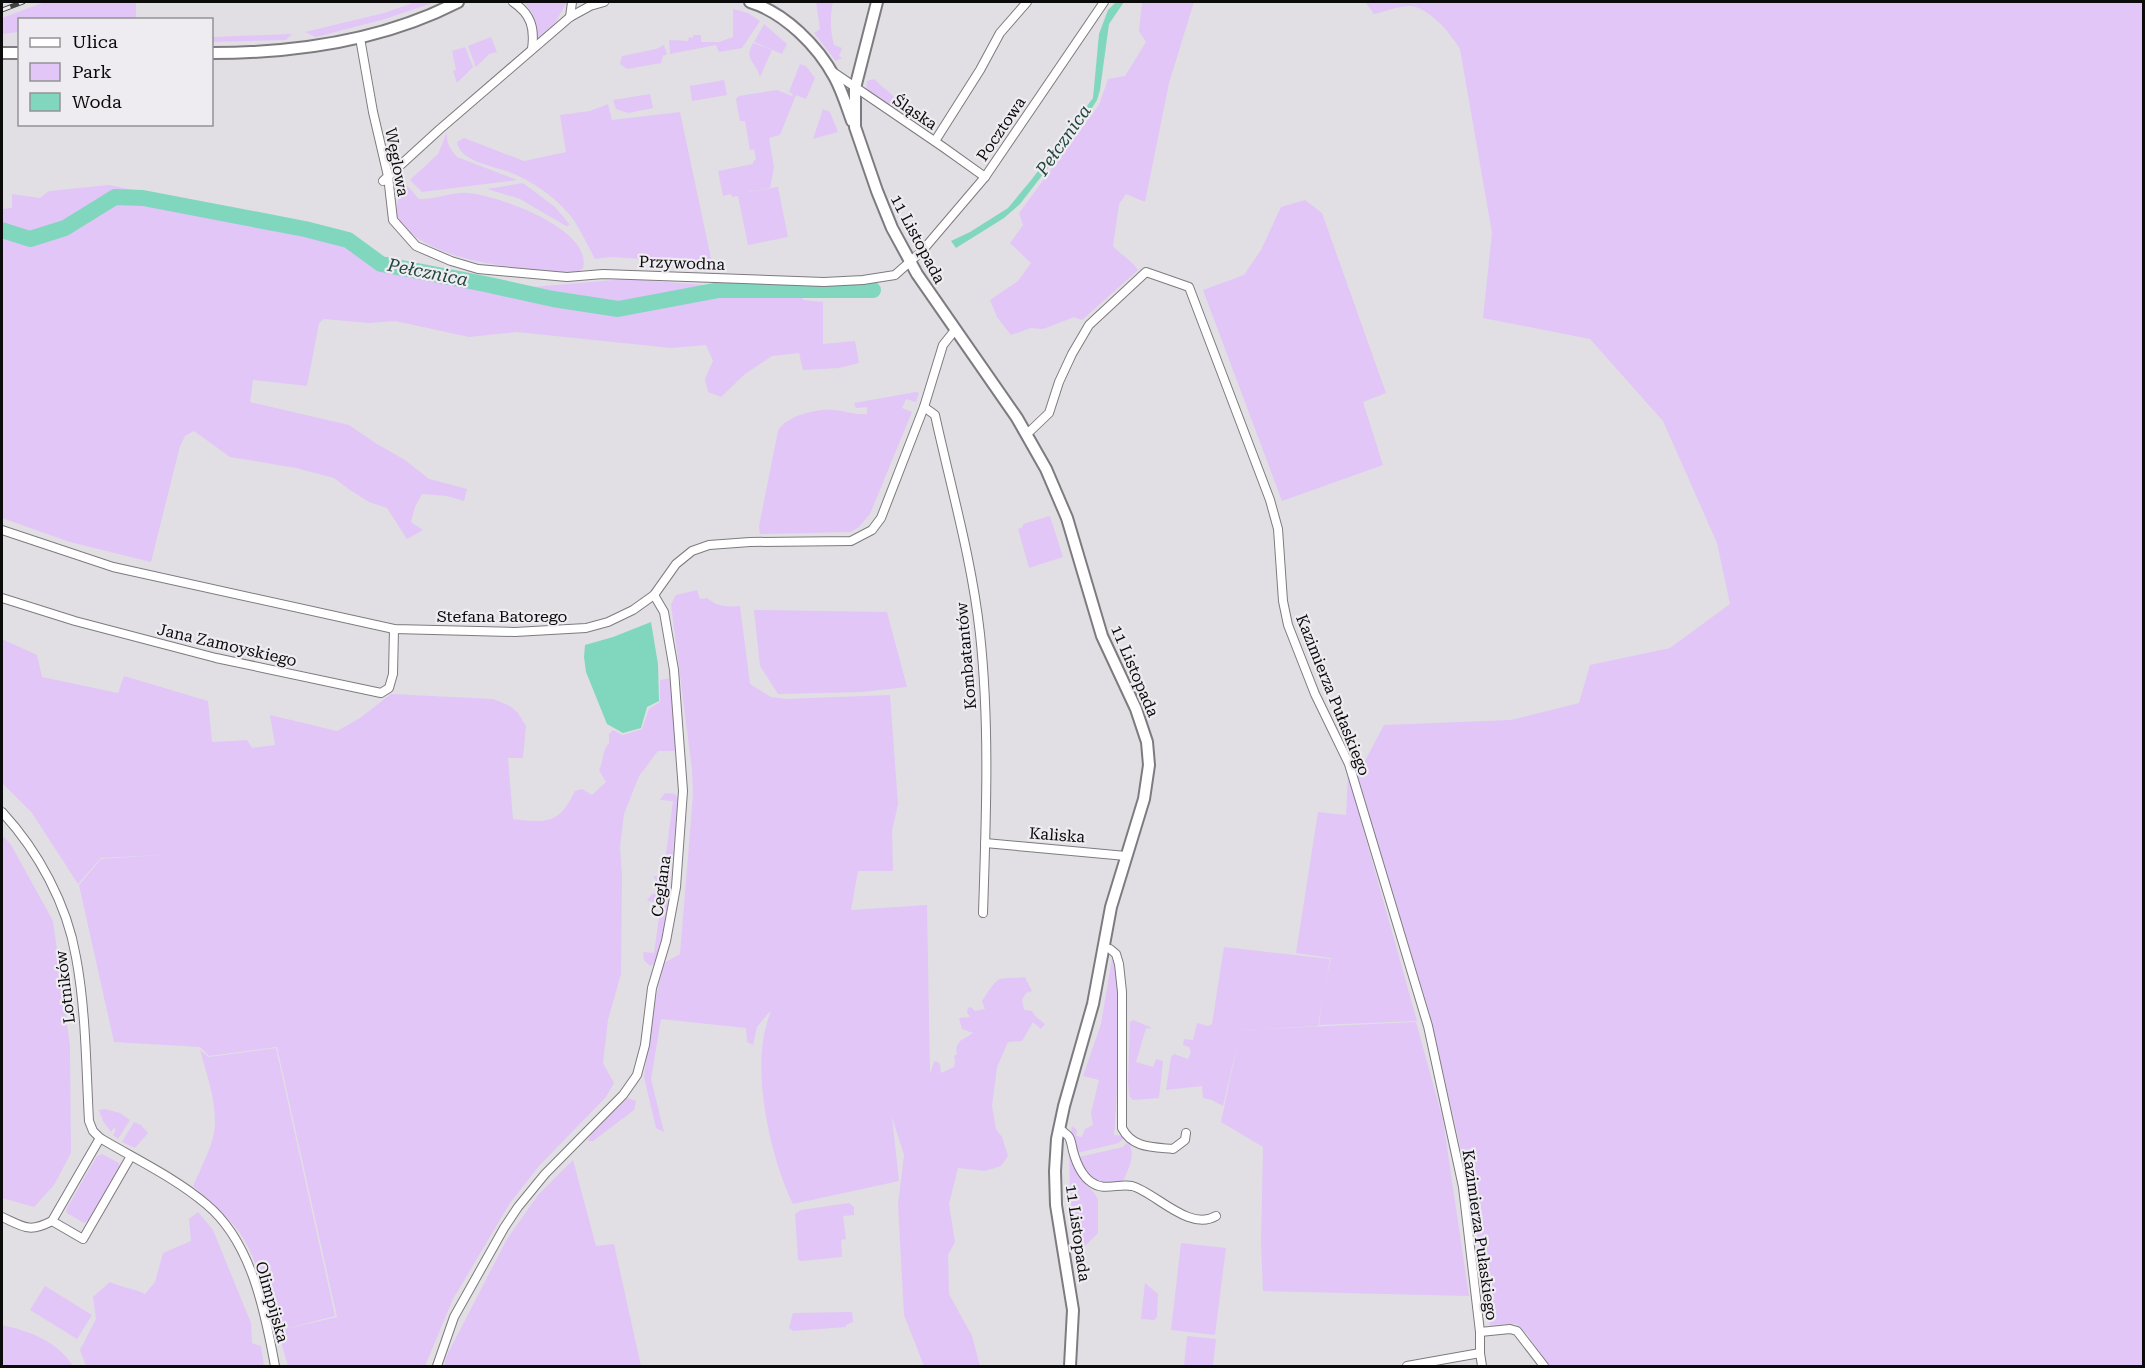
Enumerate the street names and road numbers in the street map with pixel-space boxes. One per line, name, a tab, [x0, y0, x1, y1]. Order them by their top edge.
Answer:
street label: Śląska	[889, 90, 941, 134]
street label: Pocztowa	[973, 93, 1030, 165]
street label: Węglowa	[381, 126, 413, 198]
street label: 11 Listopada	[887, 191, 950, 287]
street label: Przywodna	[638, 252, 726, 274]
street label: Kombatantów	[952, 601, 980, 710]
street label: Stefana Batorego	[437, 607, 567, 626]
street label: Kazimierza Pułaskiego	[1292, 612, 1374, 779]
street label: Jana Zamoyskiego	[155, 620, 299, 670]
street label: 11 Listopada	[1107, 622, 1163, 720]
street label: Kaliska	[1028, 824, 1086, 846]
street label: Ceglana	[647, 854, 675, 918]
street label: Lotników	[51, 949, 79, 1025]
street label: Kazimierza Pułaskiego	[1459, 1148, 1501, 1322]
street label: 11 Listopada	[1062, 1183, 1094, 1283]
street label: Olimpijska	[251, 1259, 293, 1345]

